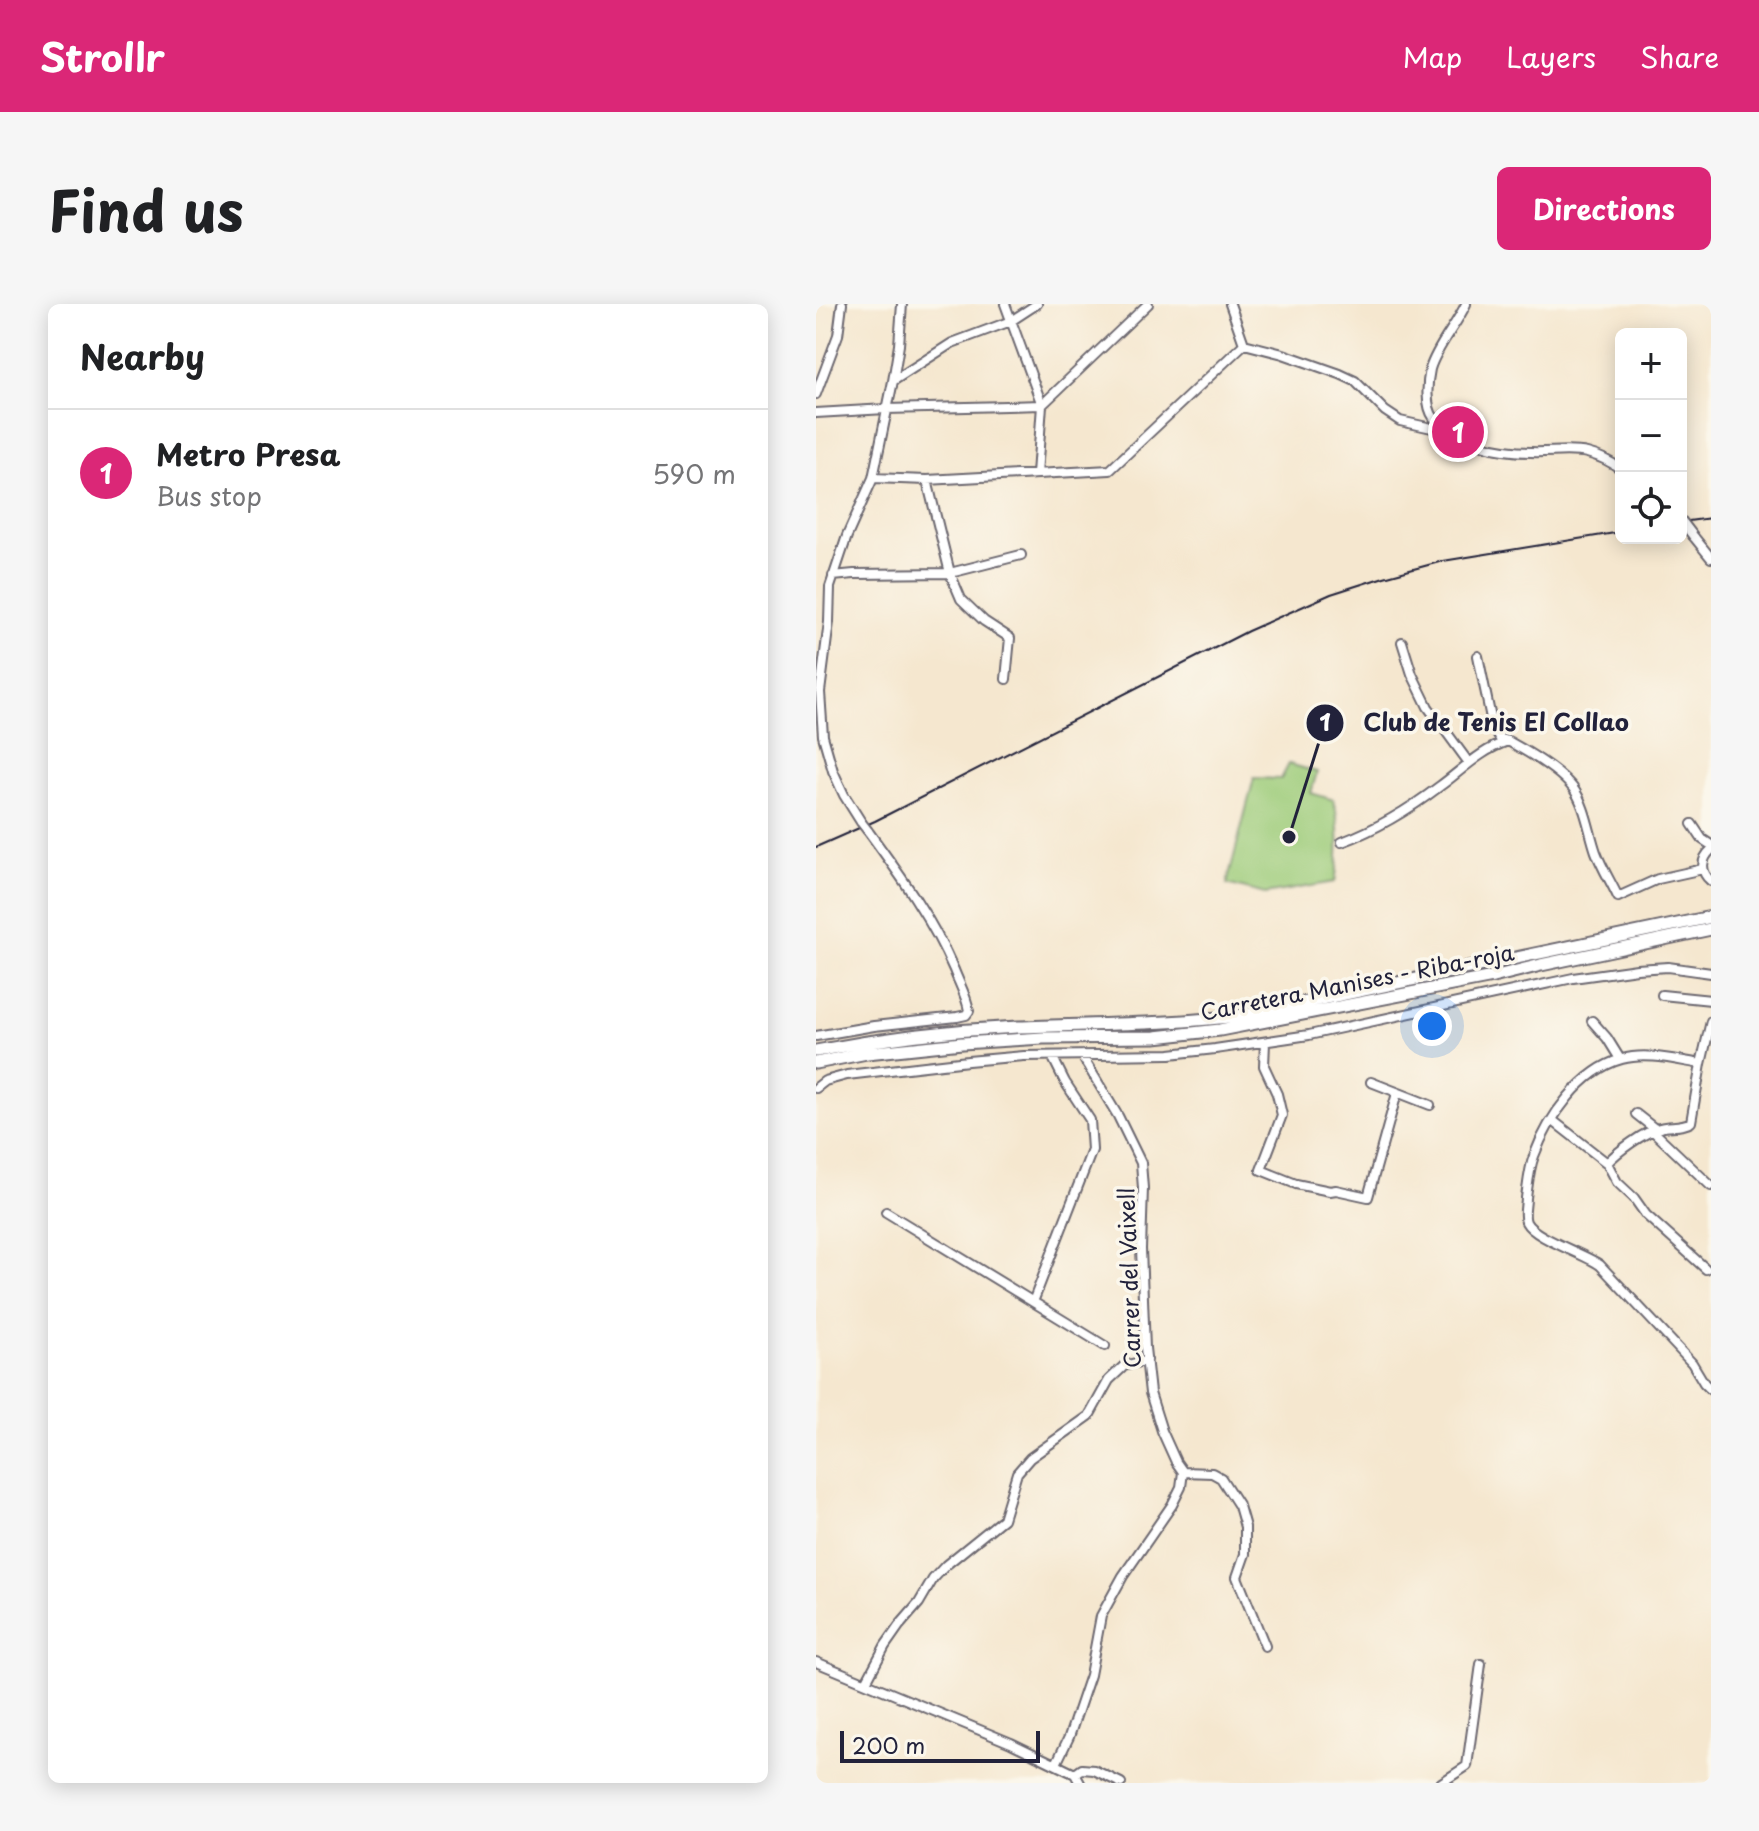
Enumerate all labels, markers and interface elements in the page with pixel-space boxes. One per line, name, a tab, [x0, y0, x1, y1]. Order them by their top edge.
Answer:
text: Strollr	[40, 28, 165, 85]
text: Map	[1402, 35, 1462, 78]
text: Layers	[1506, 35, 1596, 78]
text: Share	[1640, 35, 1719, 78]
text: Find us	[48, 166, 244, 251]
button: Directions	[1497, 167, 1711, 250]
map controls	[1615, 328, 1687, 544]
button: +	[1615, 328, 1687, 400]
text: Nearby	[80, 330, 205, 382]
button: −	[1615, 400, 1687, 472]
pin: 1	[1432, 402, 1484, 462]
text: Metro Presa	[156, 431, 341, 476]
text: 1	[100, 454, 112, 493]
text: 590 m	[652, 454, 736, 493]
button: locate	[1615, 472, 1687, 544]
text: Bus stop	[156, 476, 262, 515]
callout: Club de Tenis El Collao	[1305, 699, 1647, 747]
text: 1	[1319, 703, 1331, 739]
text: Club de Tenis El Collao	[1363, 703, 1629, 739]
street label: Carretera Manises - Riba-roja	[1197, 934, 1517, 1028]
your location	[1412, 1006, 1452, 1046]
street label: Carrer del Vaixell	[1108, 1187, 1148, 1369]
scale bar	[840, 1727, 1040, 1763]
text: 200 m	[852, 1728, 925, 1761]

